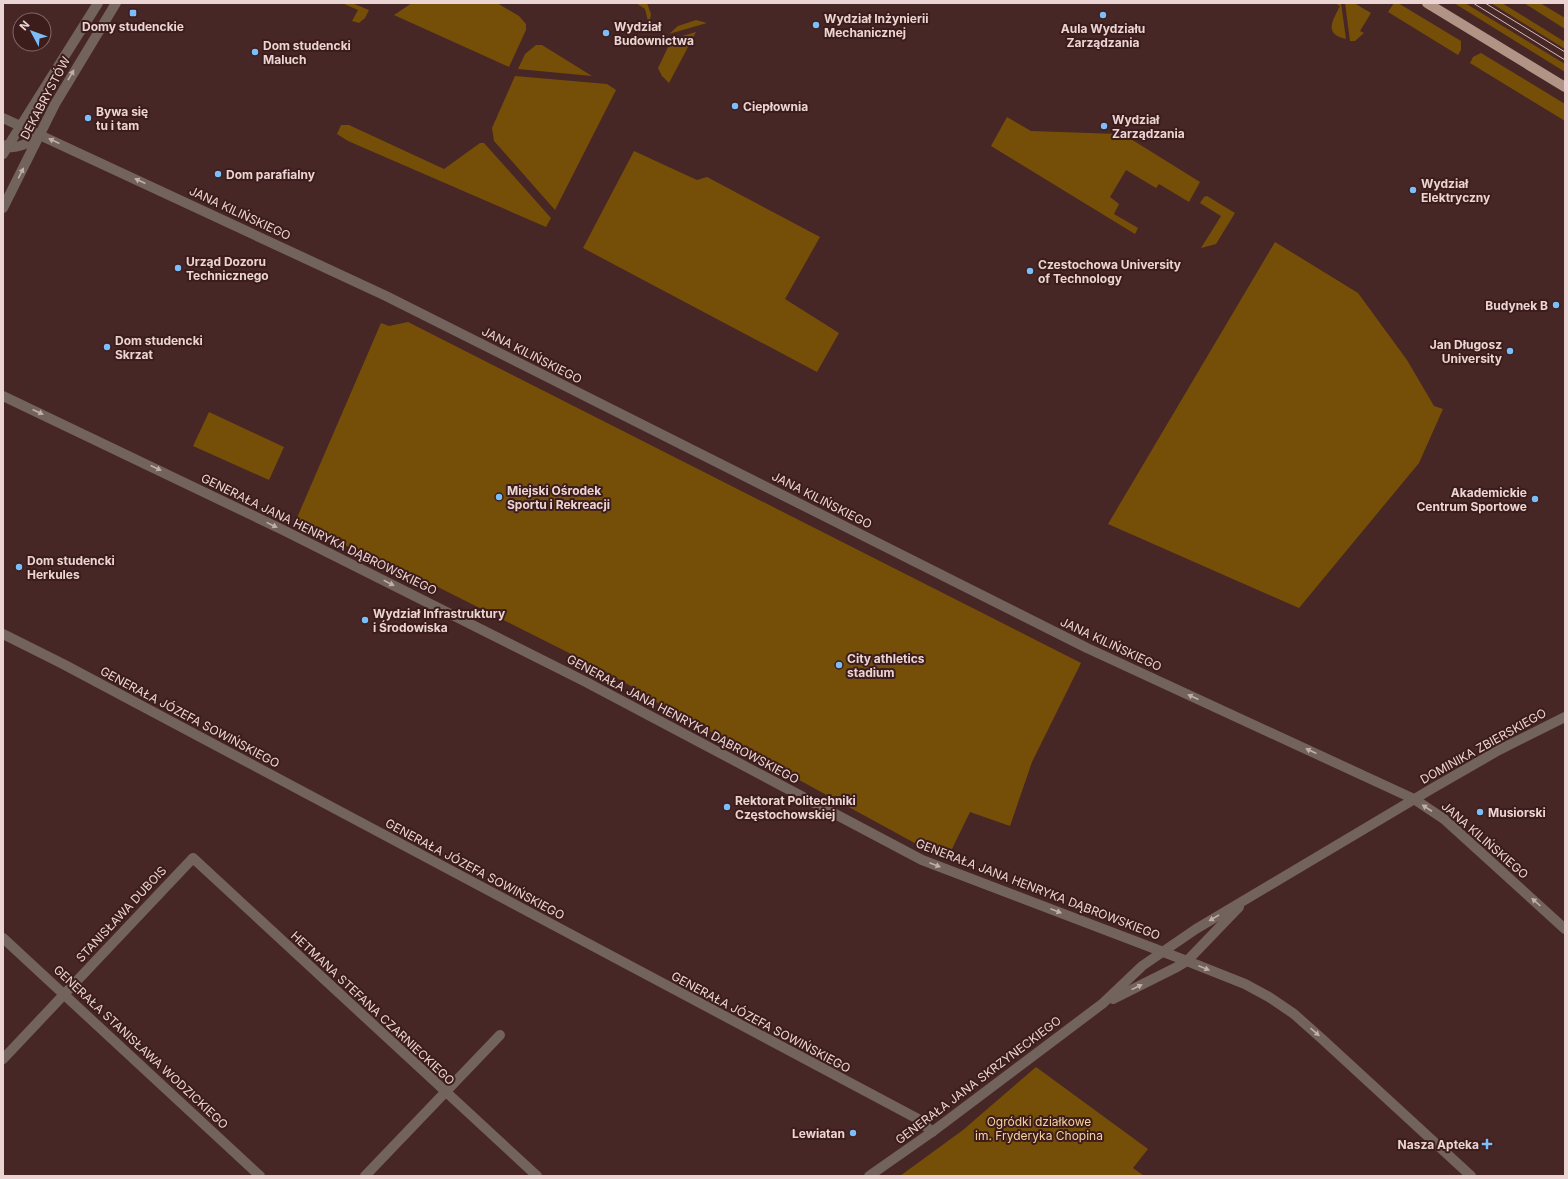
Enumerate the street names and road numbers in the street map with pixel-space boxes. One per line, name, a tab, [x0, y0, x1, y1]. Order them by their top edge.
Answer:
street label: DEKABRYSTÓW	[17, 54, 73, 142]
street label: JANA KILIŃSKIEGO	[187, 183, 293, 243]
street label: JANA KILIŃSKIEGO	[479, 323, 585, 387]
street label: JANA KILIŃSKIEGO	[769, 468, 875, 532]
street label: GENERAŁA JANA HENRYKA DĄBROWSKIEGO	[199, 470, 439, 598]
street label: JANA KILIŃSKIEGO	[1058, 614, 1164, 674]
street label: GENERAŁA JANA HENRYKA DĄBROWSKIEGO	[564, 651, 802, 787]
street label: GENERAŁA JÓZEFA SOWIŃSKIEGO	[98, 663, 282, 771]
street label: DOMINIKA ZBIERSKIEGO	[1417, 705, 1549, 787]
street label: JANA KILIŃSKIEGO	[1438, 798, 1532, 882]
street label: GENERAŁA JÓZEFA SOWIŃSKIEGO	[383, 815, 567, 923]
street label: GENERAŁA JANA HENRYKA DĄBROWSKIEGO	[914, 835, 1162, 943]
street label: STANISŁAWA DUBOIS	[73, 863, 170, 965]
street label: HETMANA STEFANA CZARNIECKIEGO	[288, 928, 458, 1088]
street label: GENERAŁA STANISŁAWA WODZICKIEGO	[51, 962, 231, 1132]
street label: GENERAŁA JÓZEFA SOWIŃSKIEGO	[669, 968, 853, 1076]
street label: GENERAŁA JANA SKRZYNECKIEGO	[892, 1013, 1064, 1147]

